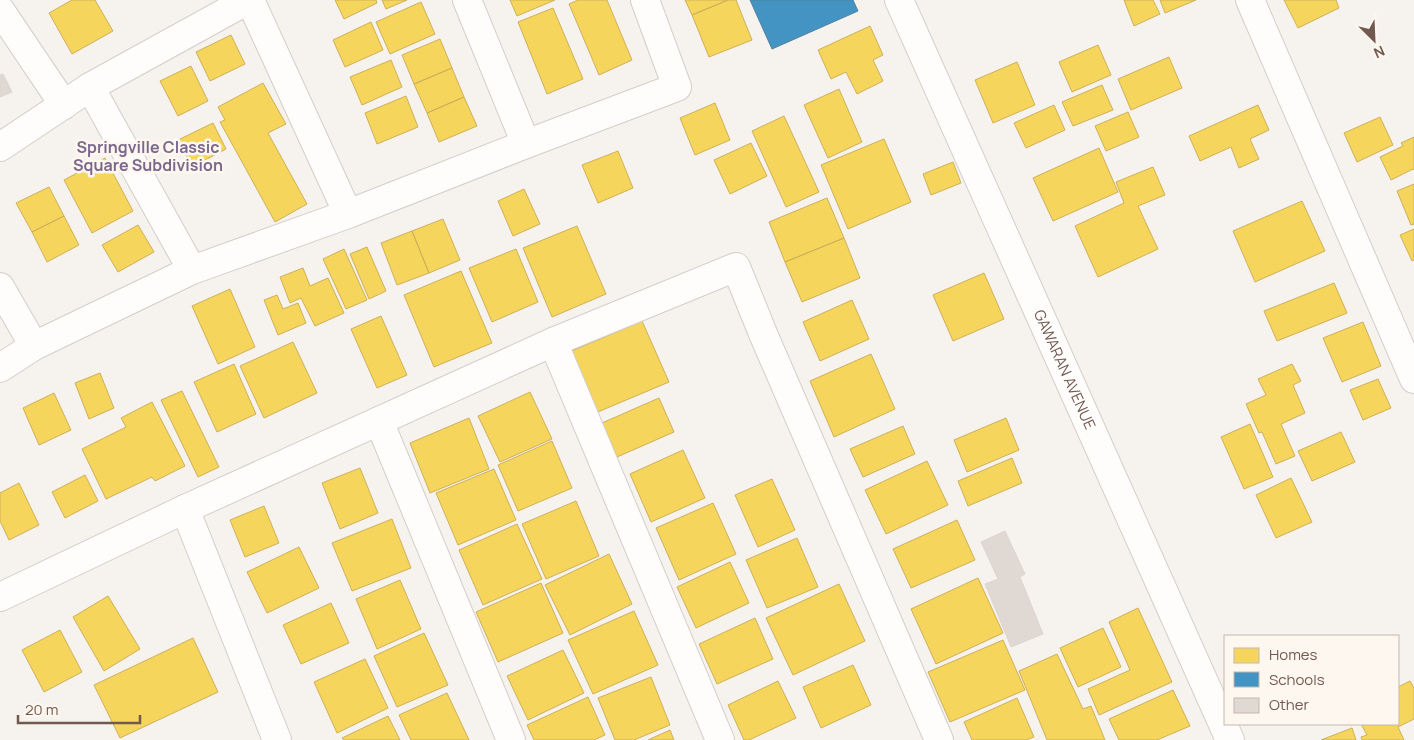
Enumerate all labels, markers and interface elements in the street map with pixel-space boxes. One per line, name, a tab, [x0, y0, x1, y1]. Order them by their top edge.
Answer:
north arrow	[1349, 15, 1399, 65]
text: N	[1371, 42, 1388, 63]
district label: Springville Classic Square Subdivision	[73, 136, 223, 176]
street label: GAWARAN AVENUE	[1029, 306, 1101, 433]
legend	[1224, 635, 1399, 725]
text: Homes	[1269, 644, 1318, 665]
text: Schools	[1269, 669, 1325, 690]
scale bar	[18, 692, 140, 724]
text: Other	[1269, 694, 1310, 715]
text: 20 m	[25, 699, 58, 720]

